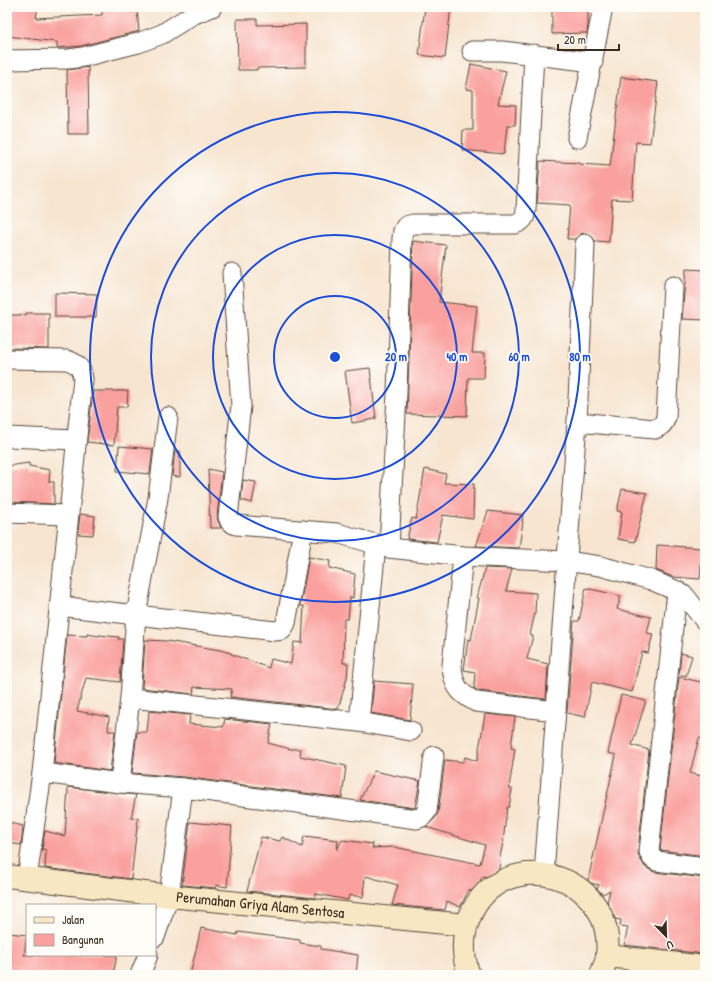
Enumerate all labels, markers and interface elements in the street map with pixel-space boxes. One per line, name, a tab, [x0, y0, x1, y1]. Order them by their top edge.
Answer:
scale bar	[558, 26, 619, 52]
text: 20 m	[564, 31, 586, 48]
text: 20 m	[385, 348, 407, 365]
text: 40 m	[447, 348, 467, 365]
text: 60 m	[508, 348, 530, 365]
text: 80 m	[569, 348, 591, 365]
centre of rings	[328, 350, 342, 364]
street label: Perumahan Griya Alam Sentosa	[175, 886, 346, 923]
legend	[26, 904, 156, 956]
text: Jalan	[62, 911, 84, 928]
north arrow	[646, 916, 686, 956]
text: Bangunan	[62, 931, 104, 948]
text: U	[664, 938, 675, 953]

